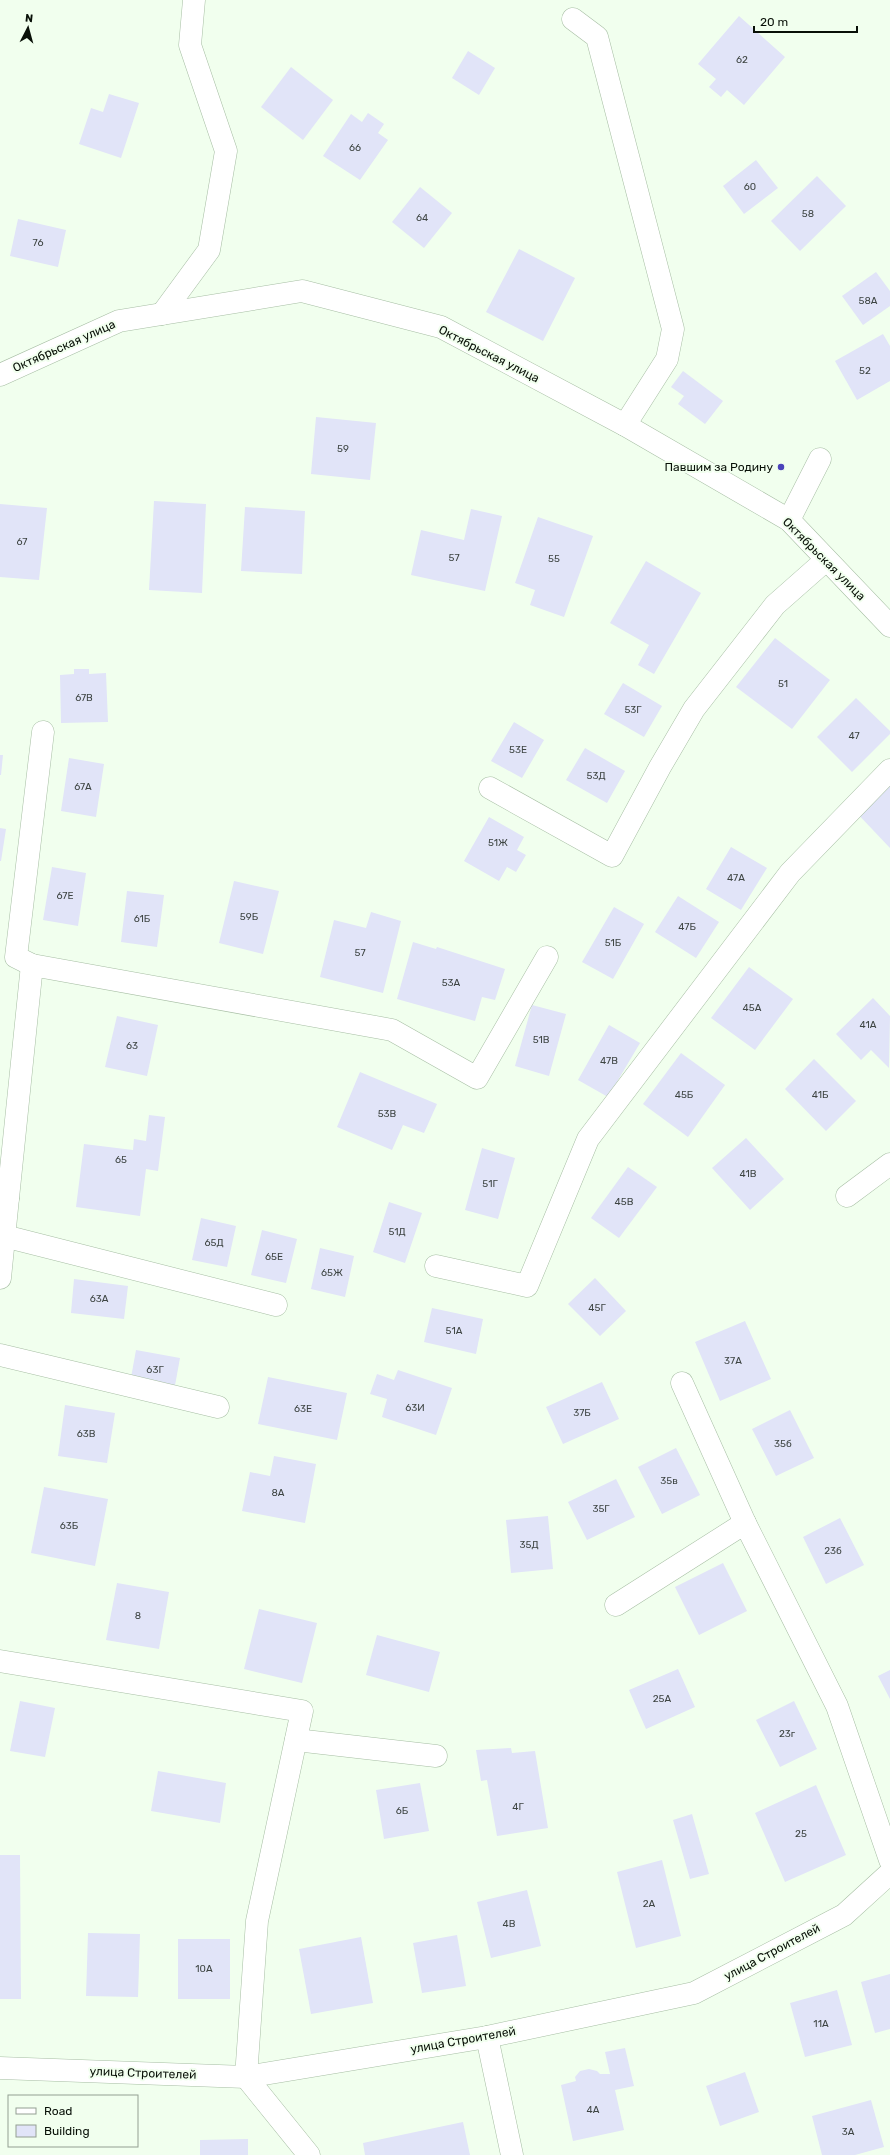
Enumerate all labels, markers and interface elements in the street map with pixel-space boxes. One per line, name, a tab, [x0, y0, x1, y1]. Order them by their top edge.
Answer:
north arrow	[8, 8, 48, 48]
scale bar	[754, 8, 857, 34]
text: N	[24, 12, 34, 25]
text: 20 m	[760, 15, 788, 29]
house number: 62	[736, 54, 748, 66]
house number: 66	[349, 142, 361, 154]
house number: 60	[744, 181, 756, 193]
house number: 58	[802, 208, 814, 220]
house number: 64	[416, 212, 428, 224]
house number: 76	[33, 237, 43, 249]
house number: 58А	[859, 295, 878, 307]
street label: Октябрьская улица	[10, 317, 118, 375]
street label: Октябрьская улица	[436, 323, 542, 385]
house number: 52	[859, 365, 871, 377]
house number: 59	[337, 443, 349, 455]
place label: Павшим за Родину	[665, 460, 773, 474]
marker: Павшим за Родину	[776, 462, 786, 472]
street label: Октябрьская улица	[780, 515, 868, 603]
house number: 67	[17, 536, 27, 548]
house number: 57	[448, 552, 460, 564]
house number: 55	[548, 553, 560, 565]
house number: 51	[778, 678, 788, 690]
house number: 67В	[75, 692, 93, 704]
house number: 53Г	[624, 704, 642, 716]
house number: 47	[848, 730, 860, 742]
house number: 53Е	[509, 744, 527, 756]
house number: 53Д	[586, 770, 606, 782]
house number: 67А	[74, 781, 92, 793]
house number: 51Ж	[488, 837, 508, 849]
house number: 47А	[727, 872, 745, 884]
house number: 67Е	[57, 890, 73, 902]
house number: 59Б	[240, 911, 259, 923]
house number: 61Б	[134, 913, 151, 925]
house number: 47Б	[678, 921, 696, 933]
house number: 51Б	[605, 937, 622, 949]
house number: 57	[354, 947, 366, 959]
house number: 53А	[442, 977, 461, 989]
house number: 45А	[743, 1002, 762, 1014]
house number: 41А	[860, 1019, 877, 1031]
house number: 51В	[533, 1034, 550, 1046]
house number: 63	[126, 1040, 138, 1052]
house number: 47В	[600, 1055, 618, 1067]
house number: 45Б	[675, 1089, 694, 1101]
house number: 41Б	[812, 1089, 829, 1101]
house number: 53В	[378, 1108, 397, 1120]
house number: 65	[115, 1154, 127, 1166]
house number: 41В	[740, 1168, 757, 1180]
house number: 51Г	[482, 1178, 498, 1190]
house number: 45В	[615, 1196, 634, 1208]
house number: 51Д	[388, 1226, 406, 1238]
house number: 65Д	[204, 1237, 224, 1249]
house number: 65Е	[265, 1251, 283, 1263]
house number: 65Ж	[321, 1267, 343, 1279]
house number: 63А	[90, 1293, 109, 1305]
house number: 45Г	[588, 1302, 606, 1314]
house number: 51А	[446, 1325, 463, 1337]
house number: 37А	[724, 1355, 742, 1367]
house number: 63Г	[146, 1364, 164, 1376]
house number: 63И	[405, 1402, 425, 1414]
house number: 63Е	[294, 1403, 312, 1415]
house number: 37Б	[573, 1407, 591, 1419]
house number: 63В	[77, 1428, 96, 1440]
house number: 35б	[774, 1438, 792, 1450]
house number: 35в	[660, 1475, 678, 1487]
house number: 8А	[271, 1487, 285, 1499]
house number: 35Г	[592, 1503, 610, 1515]
house number: 63Б	[60, 1520, 79, 1532]
house number: 35Д	[519, 1539, 539, 1551]
house number: 23б	[824, 1545, 842, 1557]
house number: 8	[135, 1610, 141, 1622]
house number: 25А	[653, 1693, 672, 1705]
house number: 23г	[779, 1728, 796, 1740]
house number: 4Г	[512, 1801, 524, 1813]
house number: 6Б	[396, 1805, 409, 1817]
house number: 25	[795, 1828, 807, 1840]
house number: 2А	[643, 1898, 656, 1910]
house number: 4В	[503, 1918, 516, 1930]
street label: улица Строителей	[722, 1921, 822, 1983]
house number: 10А	[195, 1963, 213, 1975]
house number: 11А	[813, 2018, 829, 2030]
street label: улица Строителей	[409, 2024, 517, 2056]
street label: улица Строителей	[89, 2064, 197, 2082]
legend	[8, 2095, 138, 2147]
text: Road	[44, 2104, 72, 2118]
house number: 4А	[587, 2104, 600, 2116]
text: Building	[44, 2124, 90, 2138]
house number: 3А	[842, 2126, 855, 2138]

